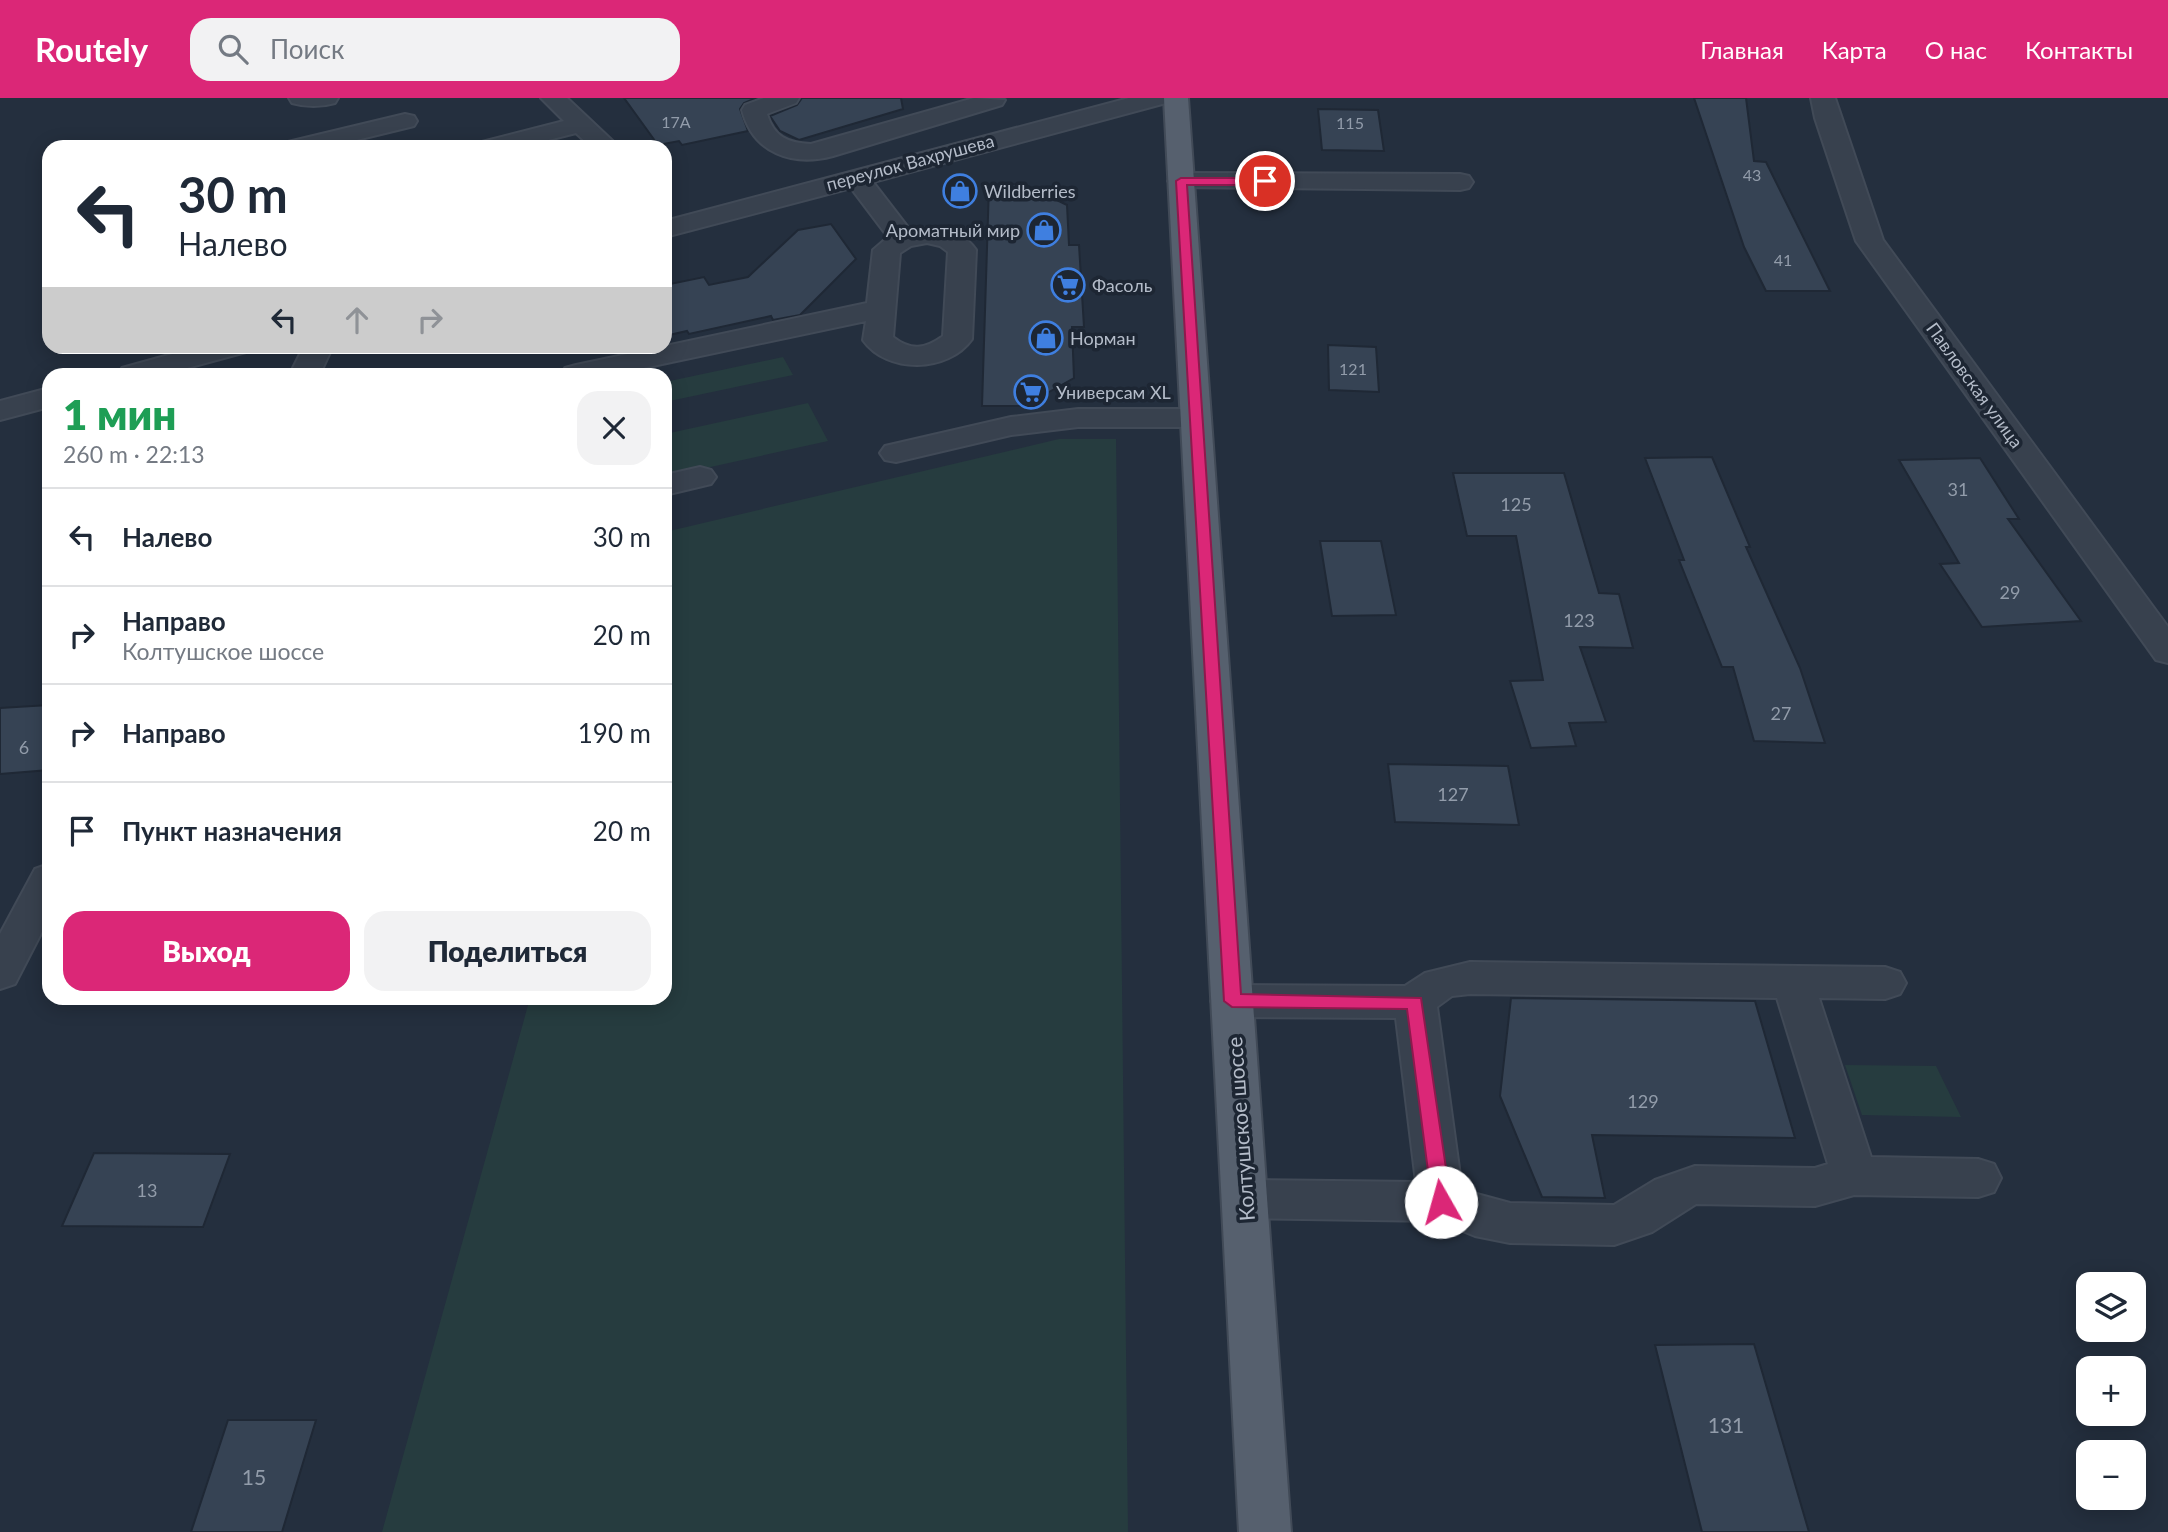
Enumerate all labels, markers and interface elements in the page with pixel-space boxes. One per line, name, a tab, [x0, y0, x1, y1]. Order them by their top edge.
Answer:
search box	[190, 18, 680, 81]
text: Routely	[35, 29, 148, 69]
icon: search	[214, 30, 252, 68]
text: Поиск	[270, 33, 344, 65]
text: Главная	[1700, 35, 1784, 64]
text: Карта	[1822, 35, 1887, 64]
text: О нас	[1925, 35, 1987, 64]
text: Контакты	[2025, 35, 2133, 64]
house number: 17А	[661, 112, 691, 131]
house number: 115	[1336, 113, 1364, 132]
street label: переулок Вахрушева	[824, 129, 996, 195]
pin	[1235, 151, 1295, 211]
icon: arrive	[1246, 162, 1284, 200]
text: 30 m	[178, 165, 288, 223]
house number: 43	[1743, 165, 1761, 184]
icon: left	[63, 168, 154, 259]
shop icon: Wildberries	[941, 172, 979, 210]
place label: Wildberries	[984, 180, 1076, 202]
shop icon: Ароматный мир	[1025, 211, 1063, 249]
place label: Ароматный мир	[886, 219, 1020, 241]
text: Налево	[178, 224, 288, 263]
house number: 41	[1774, 250, 1792, 269]
supermarket icon: Фасоль	[1049, 266, 1087, 304]
place label: Фасоль	[1092, 274, 1153, 296]
icon: left	[265, 301, 303, 339]
icon: ahead	[338, 301, 376, 339]
icon: right	[411, 301, 449, 339]
street label: Павловская улица	[1922, 318, 2028, 452]
shop icon: Норман	[1027, 319, 1065, 357]
place label: Норман	[1070, 327, 1136, 349]
house number: 121	[1339, 359, 1367, 378]
supermarket icon: Универсам XL	[1012, 373, 1050, 411]
place label: Универсам XL	[1056, 381, 1171, 403]
text: 1 мин	[63, 389, 177, 439]
button: close	[577, 391, 651, 465]
text: 260 m · 22:13	[63, 440, 205, 468]
house number: 31	[1948, 478, 1968, 500]
house number: 125	[1500, 493, 1532, 515]
icon: left	[63, 518, 101, 556]
text: Налево	[122, 521, 212, 553]
text: 30 m	[593, 521, 651, 553]
house number: 29	[2000, 581, 2020, 603]
text: Направо	[122, 605, 226, 637]
house number: 123	[1563, 609, 1595, 631]
icon: right	[63, 616, 101, 654]
text: 20 m	[593, 619, 651, 651]
text: Колтушское шоссе	[122, 637, 324, 665]
house number: 27	[1771, 702, 1791, 724]
icon: right	[63, 714, 101, 752]
text: Направо	[122, 717, 226, 749]
text: 190 m	[578, 717, 651, 749]
house number: 6	[19, 736, 29, 758]
house number: 127	[1437, 783, 1469, 805]
icon: arrive	[63, 812, 101, 850]
text: Пункт назначения	[122, 815, 342, 847]
text: 20 m	[593, 815, 651, 847]
button: Выход	[63, 911, 350, 991]
button: Поделиться	[364, 911, 651, 991]
street label: Колтушское шоссе	[1221, 1036, 1259, 1222]
house number: 129	[1627, 1090, 1659, 1112]
position arrow	[1404, 1165, 1478, 1239]
house number: 13	[137, 1179, 157, 1201]
map controls	[2076, 1272, 2146, 1510]
button: layers	[2076, 1272, 2146, 1342]
button: +	[2076, 1356, 2146, 1426]
house number: 131	[1708, 1412, 1744, 1437]
button: −	[2076, 1440, 2146, 1510]
house number: 15	[242, 1464, 266, 1489]

